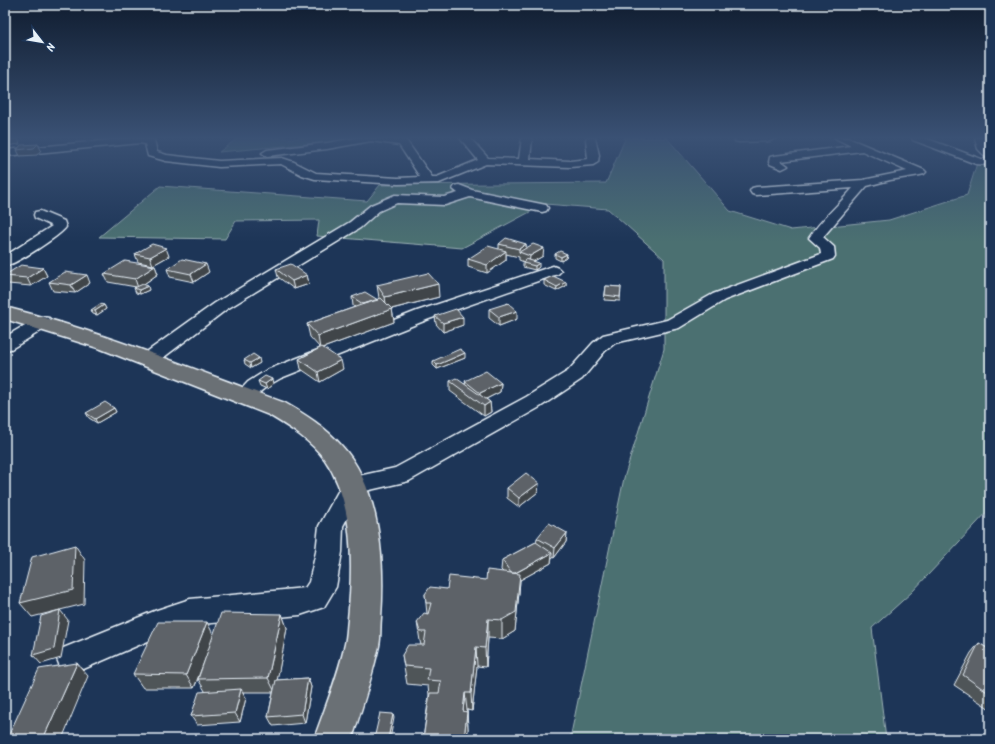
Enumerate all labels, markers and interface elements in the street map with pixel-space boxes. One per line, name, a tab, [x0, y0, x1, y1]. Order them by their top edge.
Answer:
north arrow	[22, 22, 62, 62]
text: N	[40, 39, 59, 54]

